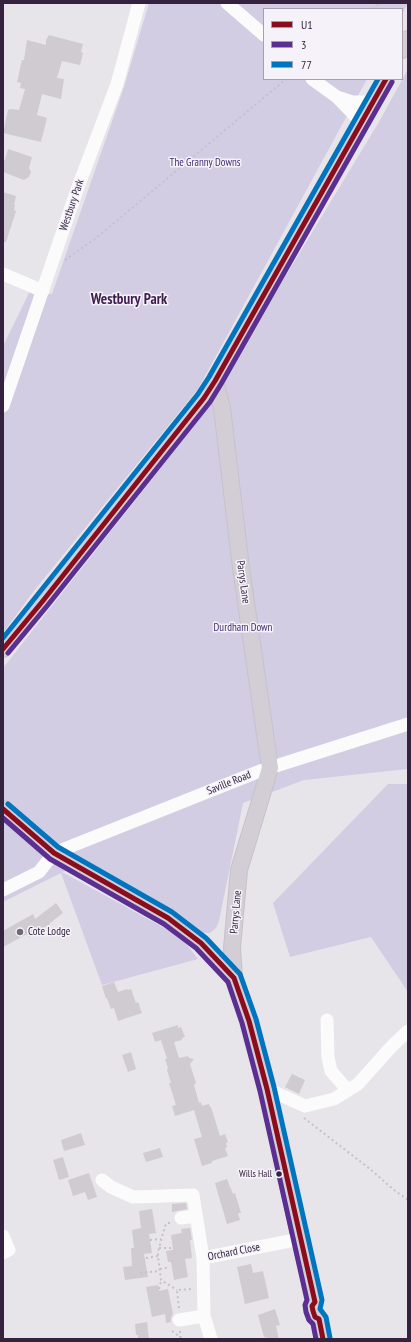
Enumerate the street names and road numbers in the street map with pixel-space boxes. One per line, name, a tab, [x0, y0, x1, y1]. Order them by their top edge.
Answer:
street label: Westbury Park	[57, 177, 87, 233]
street label: Parrys Lane	[233, 560, 253, 604]
street label: Saville Road	[205, 768, 253, 798]
street label: Parrys Lane	[228, 890, 244, 934]
street label: Orchard Close	[207, 1240, 261, 1264]

